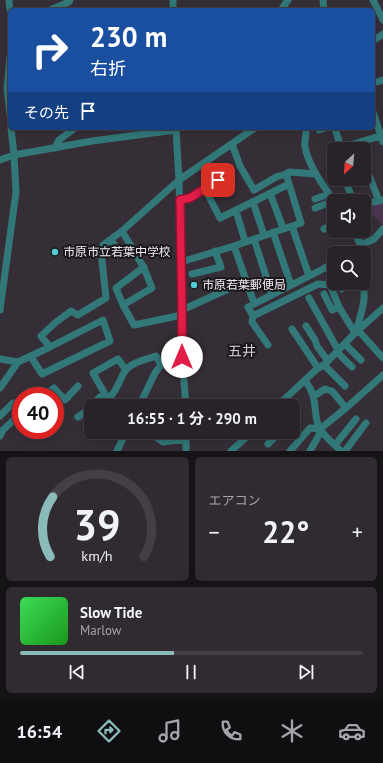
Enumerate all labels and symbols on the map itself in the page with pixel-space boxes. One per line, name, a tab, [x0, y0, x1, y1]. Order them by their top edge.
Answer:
north arrow	[327, 142, 371, 186]
pin	[201, 163, 235, 197]
place label: 市原市立若葉中学校	[63, 244, 171, 259]
marker: 市原市立若葉中学校	[50, 247, 60, 257]
place label: 市原若葉郵便局	[202, 277, 286, 292]
marker: 市原若葉郵便局	[189, 280, 199, 290]
position arrow	[161, 336, 203, 378]
district label: 五井	[228, 342, 256, 360]
speed limit sign: 40	[12, 387, 64, 439]

